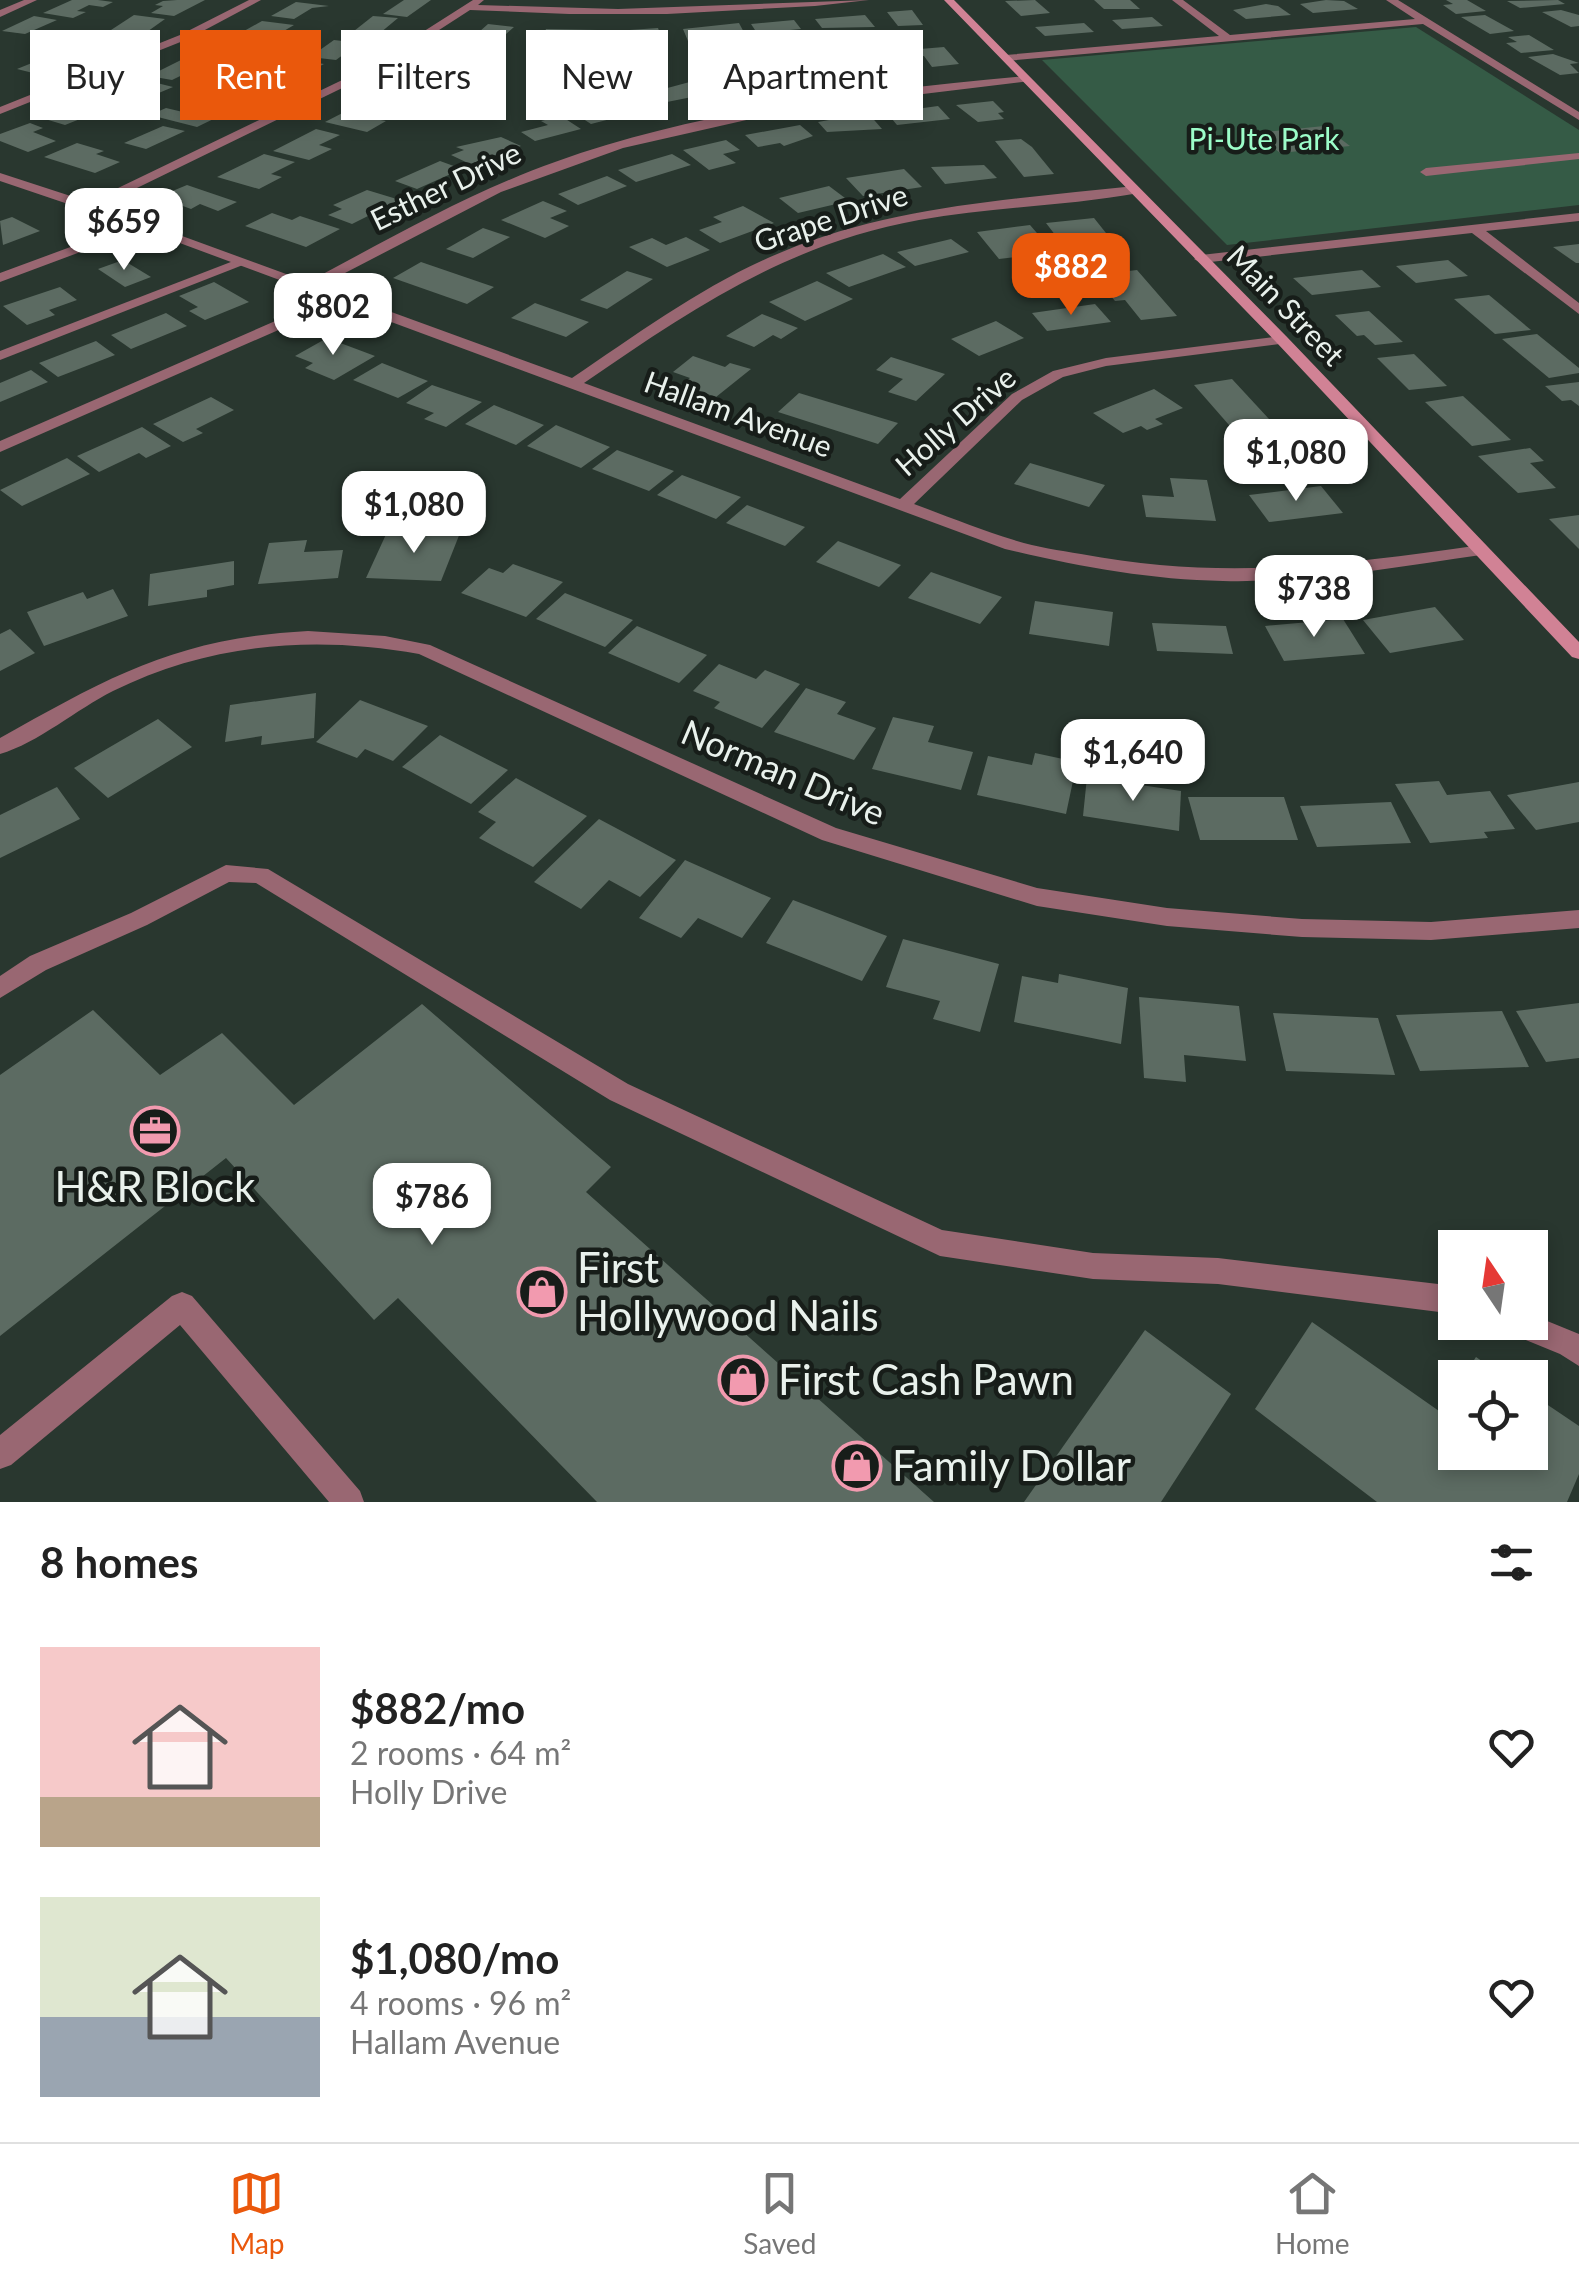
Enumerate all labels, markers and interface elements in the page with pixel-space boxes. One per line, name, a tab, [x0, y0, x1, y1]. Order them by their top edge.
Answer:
chip: Buy	[30, 30, 160, 120]
chip: Rent	[180, 30, 321, 120]
chip: Filters	[341, 30, 506, 120]
chip: New	[526, 30, 668, 120]
chip: Apartment	[688, 30, 923, 120]
park label: Pi-Ute Park	[1189, 120, 1340, 156]
street label: Esther Drive	[364, 133, 526, 237]
street label: Grape Drive	[749, 175, 912, 259]
pin: $659	[65, 188, 183, 273]
text: $659	[87, 201, 161, 240]
pin: $882	[1012, 233, 1130, 318]
street label: Main Street	[1220, 237, 1353, 372]
text: $882	[1034, 246, 1108, 285]
pin: $802	[274, 273, 392, 358]
text: $802	[296, 286, 370, 325]
street label: Holly Drive	[887, 359, 1022, 482]
street label: Hallam Avenue	[640, 362, 837, 464]
pin: $1,080	[1215, 419, 1377, 504]
text: $1,080	[1246, 432, 1346, 471]
pin: $1,080	[333, 471, 495, 556]
text: $1,080	[364, 484, 464, 523]
pin: $738	[1255, 555, 1373, 640]
text: $738	[1277, 568, 1351, 607]
street label: Norman Drive	[676, 709, 892, 833]
pin: $1,640	[1052, 719, 1214, 804]
text: $1,640	[1083, 732, 1183, 771]
office icon: H&R Block	[129, 1105, 181, 1157]
place label: H&R Block	[55, 1161, 256, 1211]
pin: $786	[373, 1163, 491, 1248]
text: $786	[395, 1176, 469, 1215]
north arrow	[1438, 1230, 1548, 1340]
map controls	[1438, 1230, 1548, 1470]
place label: First Hollywood Nails	[577, 1242, 879, 1340]
shop icon: First Hollywood Nails	[516, 1266, 568, 1318]
shop icon: First Cash Pawn	[717, 1354, 769, 1406]
place label: First Cash Pawn	[778, 1354, 1074, 1404]
button: locate	[1438, 1360, 1548, 1470]
shop icon: Family Dollar	[831, 1440, 883, 1492]
place label: Family Dollar	[892, 1440, 1131, 1490]
icon: filters	[1484, 1535, 1539, 1590]
text: 8 homes	[40, 1537, 198, 1587]
text: $882/mo	[350, 1683, 525, 1733]
icon: home	[120, 1687, 240, 1807]
icon: heart	[1484, 1720, 1539, 1775]
text: 2 rooms · 64 m²	[350, 1733, 571, 1772]
text: Holly Drive	[350, 1772, 507, 1811]
text: $1,080/mo	[350, 1933, 559, 1983]
icon: home	[120, 1937, 240, 2057]
icon: heart	[1484, 1970, 1539, 2025]
text: 4 rooms · 96 m²	[350, 1983, 571, 2022]
text: Hallam Avenue	[350, 2022, 560, 2061]
tab: Map	[229, 2166, 285, 2260]
tab: Saved	[743, 2166, 816, 2260]
tab: Home	[1275, 2166, 1350, 2260]

